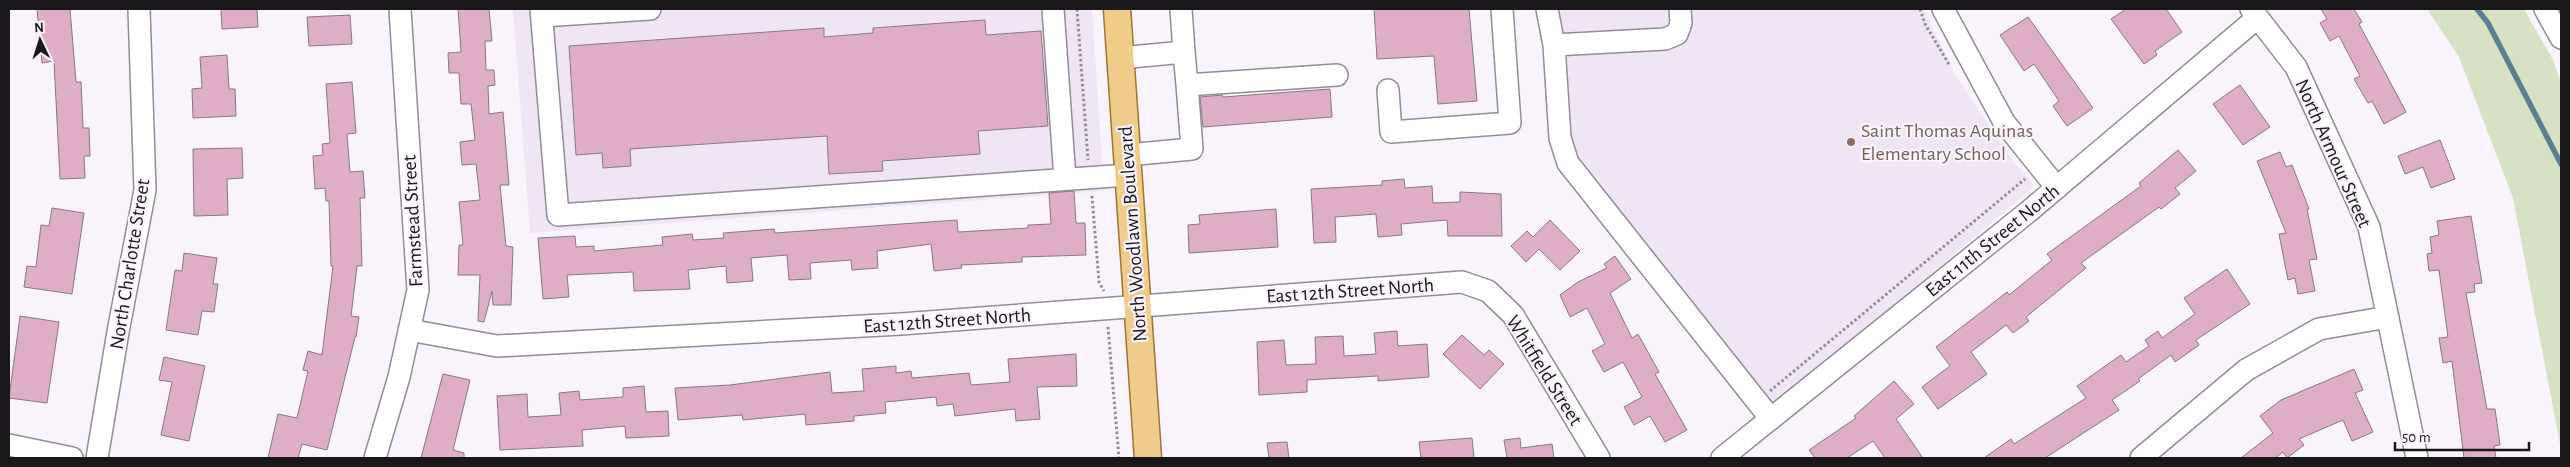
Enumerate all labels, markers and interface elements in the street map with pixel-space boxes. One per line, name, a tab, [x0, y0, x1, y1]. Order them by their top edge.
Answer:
north arrow	[15, 15, 65, 65]
text: N	[34, 21, 45, 35]
street label: North Armour Street	[2291, 76, 2375, 231]
place label: Saint Thomas Aquinas Elementary School	[1861, 121, 2033, 164]
street label: North Woodlawn Boulevard	[1115, 125, 1151, 342]
marker: Saint Thomas Aquinas Elementary School	[1845, 136, 1857, 148]
street label: Farmstead Street	[400, 154, 426, 288]
street label: North Charlotte Street	[107, 177, 153, 351]
street label: East 11th Street North	[1922, 181, 2063, 301]
street label: East 12th Street North	[1266, 275, 1435, 307]
street label: East 12th Street North	[863, 305, 1032, 337]
street label: Whitfield Street	[1502, 312, 1586, 429]
scale bar	[2395, 420, 2529, 452]
text: 50 m	[2402, 430, 2431, 445]

